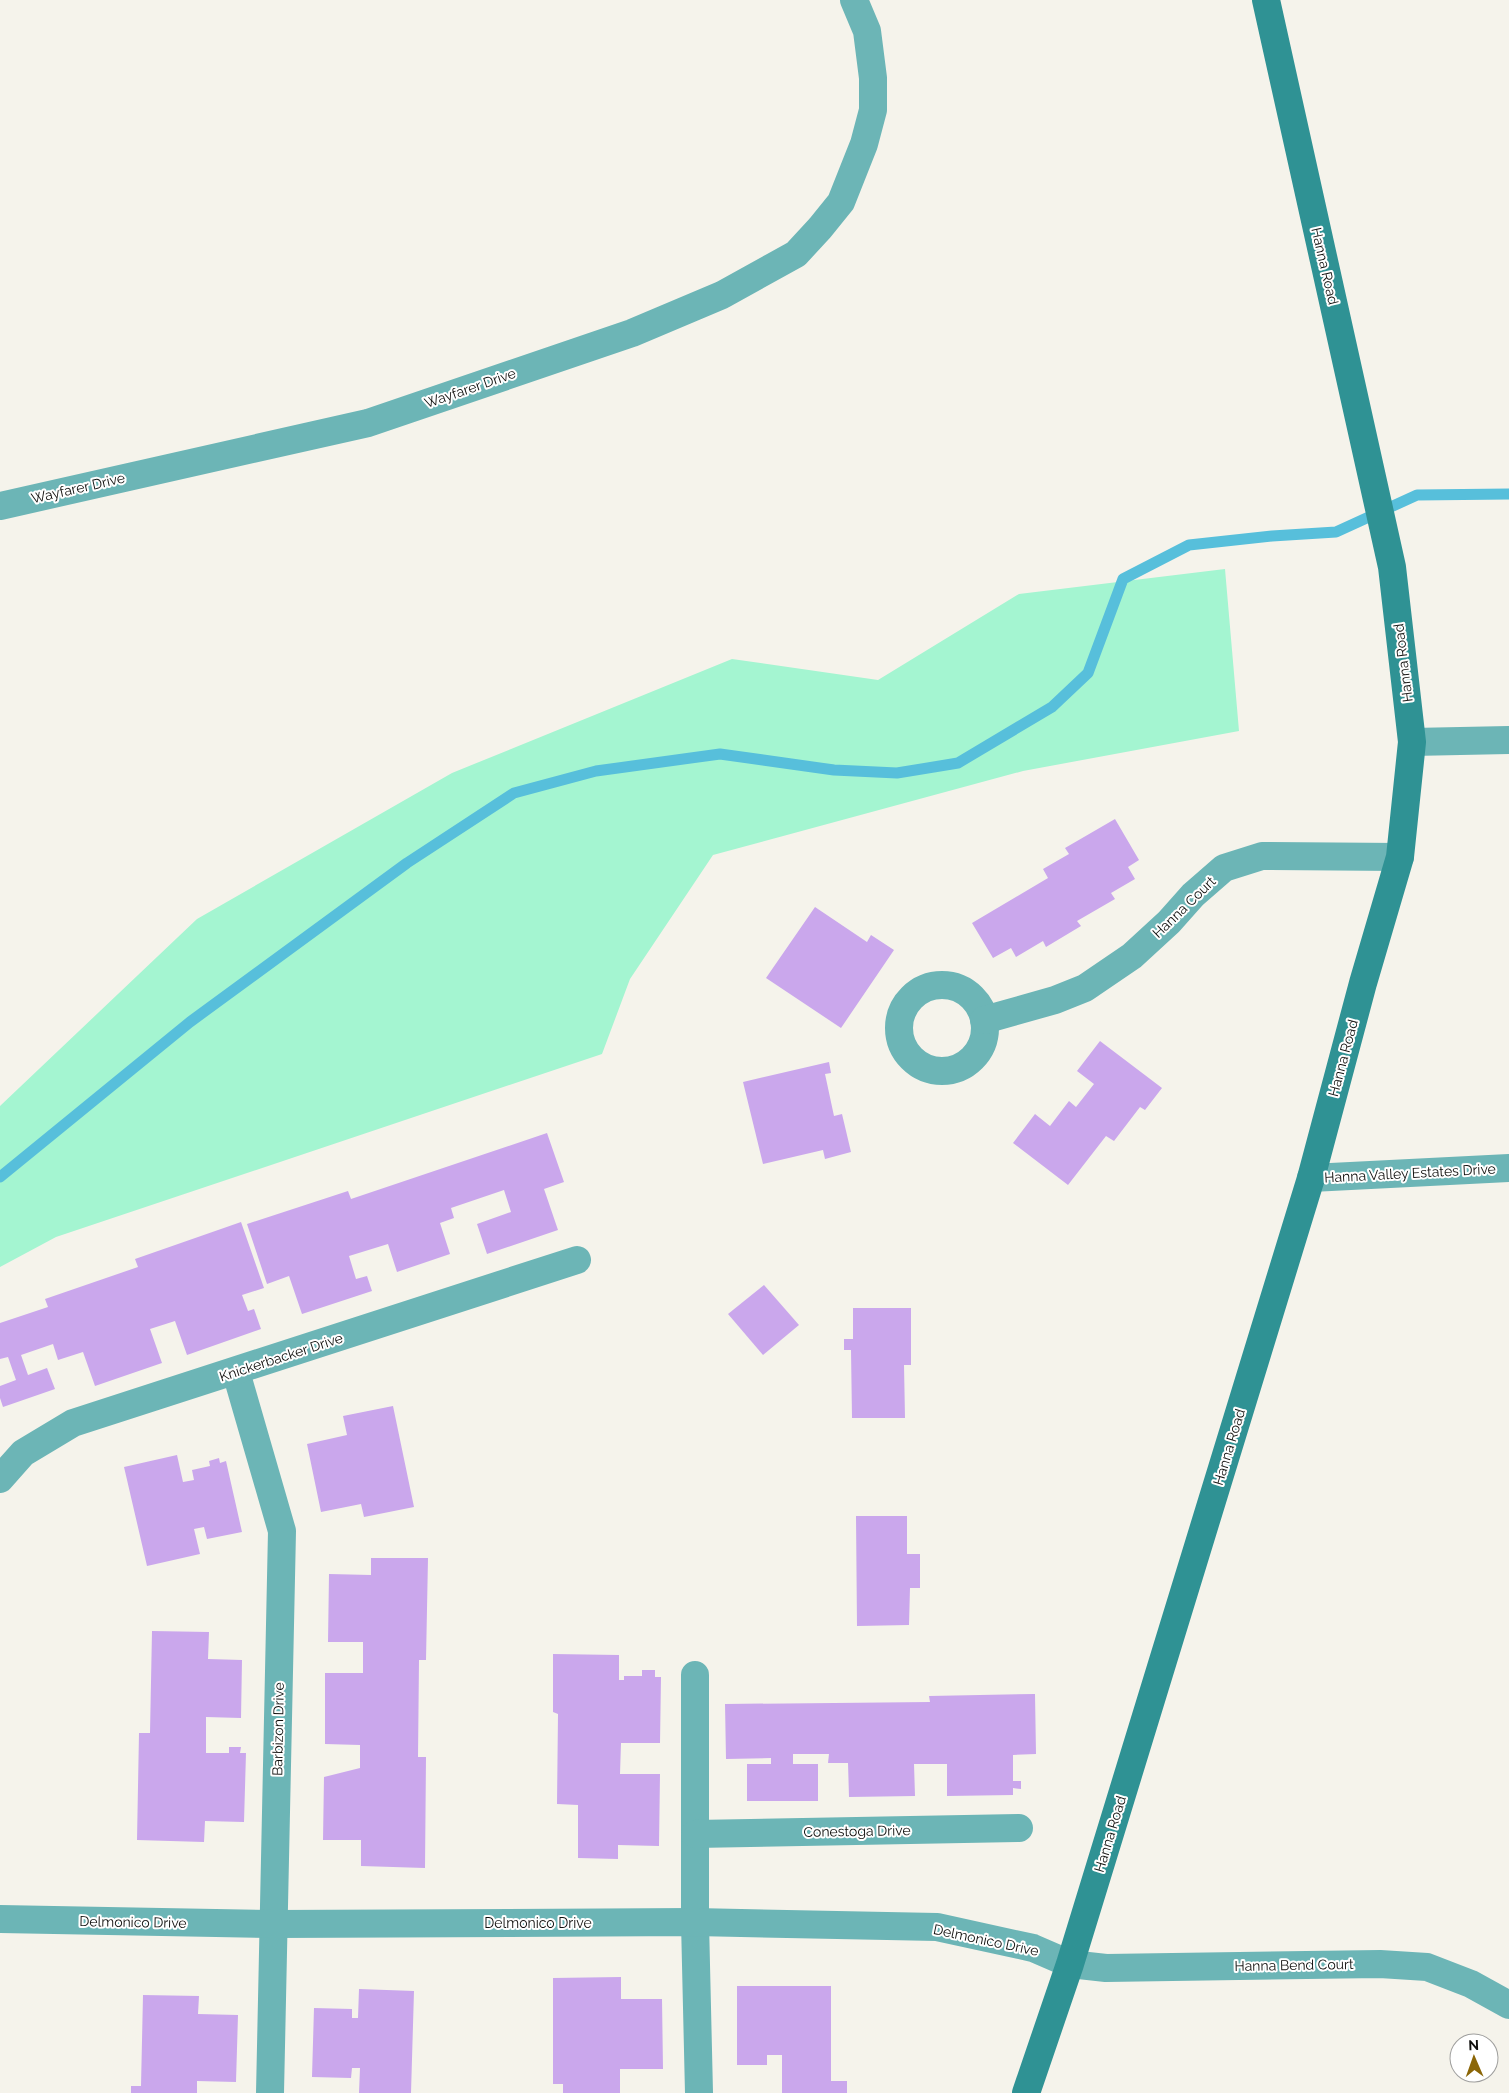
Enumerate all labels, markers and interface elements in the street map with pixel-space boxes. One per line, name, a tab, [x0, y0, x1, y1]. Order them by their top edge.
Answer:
street label: Hanna Road	[1308, 226, 1342, 306]
street label: Wayfarer Drive	[422, 365, 518, 411]
street label: Wayfarer Drive	[30, 469, 126, 507]
street label: Hanna Road	[1390, 623, 1416, 703]
street label: Hanna Court	[1149, 873, 1219, 941]
street label: Hanna Road	[1325, 1018, 1361, 1098]
street label: Hanna Valley Estates Drive	[1324, 1161, 1496, 1185]
street label: Knickerbacker Drive	[217, 1329, 345, 1385]
street label: Hanna Road	[1210, 1407, 1248, 1487]
street label: Barbizon Drive	[269, 1682, 287, 1776]
street label: Hanna Road	[1091, 1794, 1129, 1874]
street label: Conestoga Drive	[803, 1822, 911, 1840]
street label: Delmonico Drive	[79, 1913, 187, 1931]
street label: Delmonico Drive	[484, 1915, 592, 1931]
street label: Delmonico Drive	[932, 1921, 1040, 1959]
street label: Hanna Bend Court	[1234, 1956, 1354, 1974]
north arrow	[1449, 2033, 1499, 2083]
text: N	[1468, 2037, 1479, 2053]

